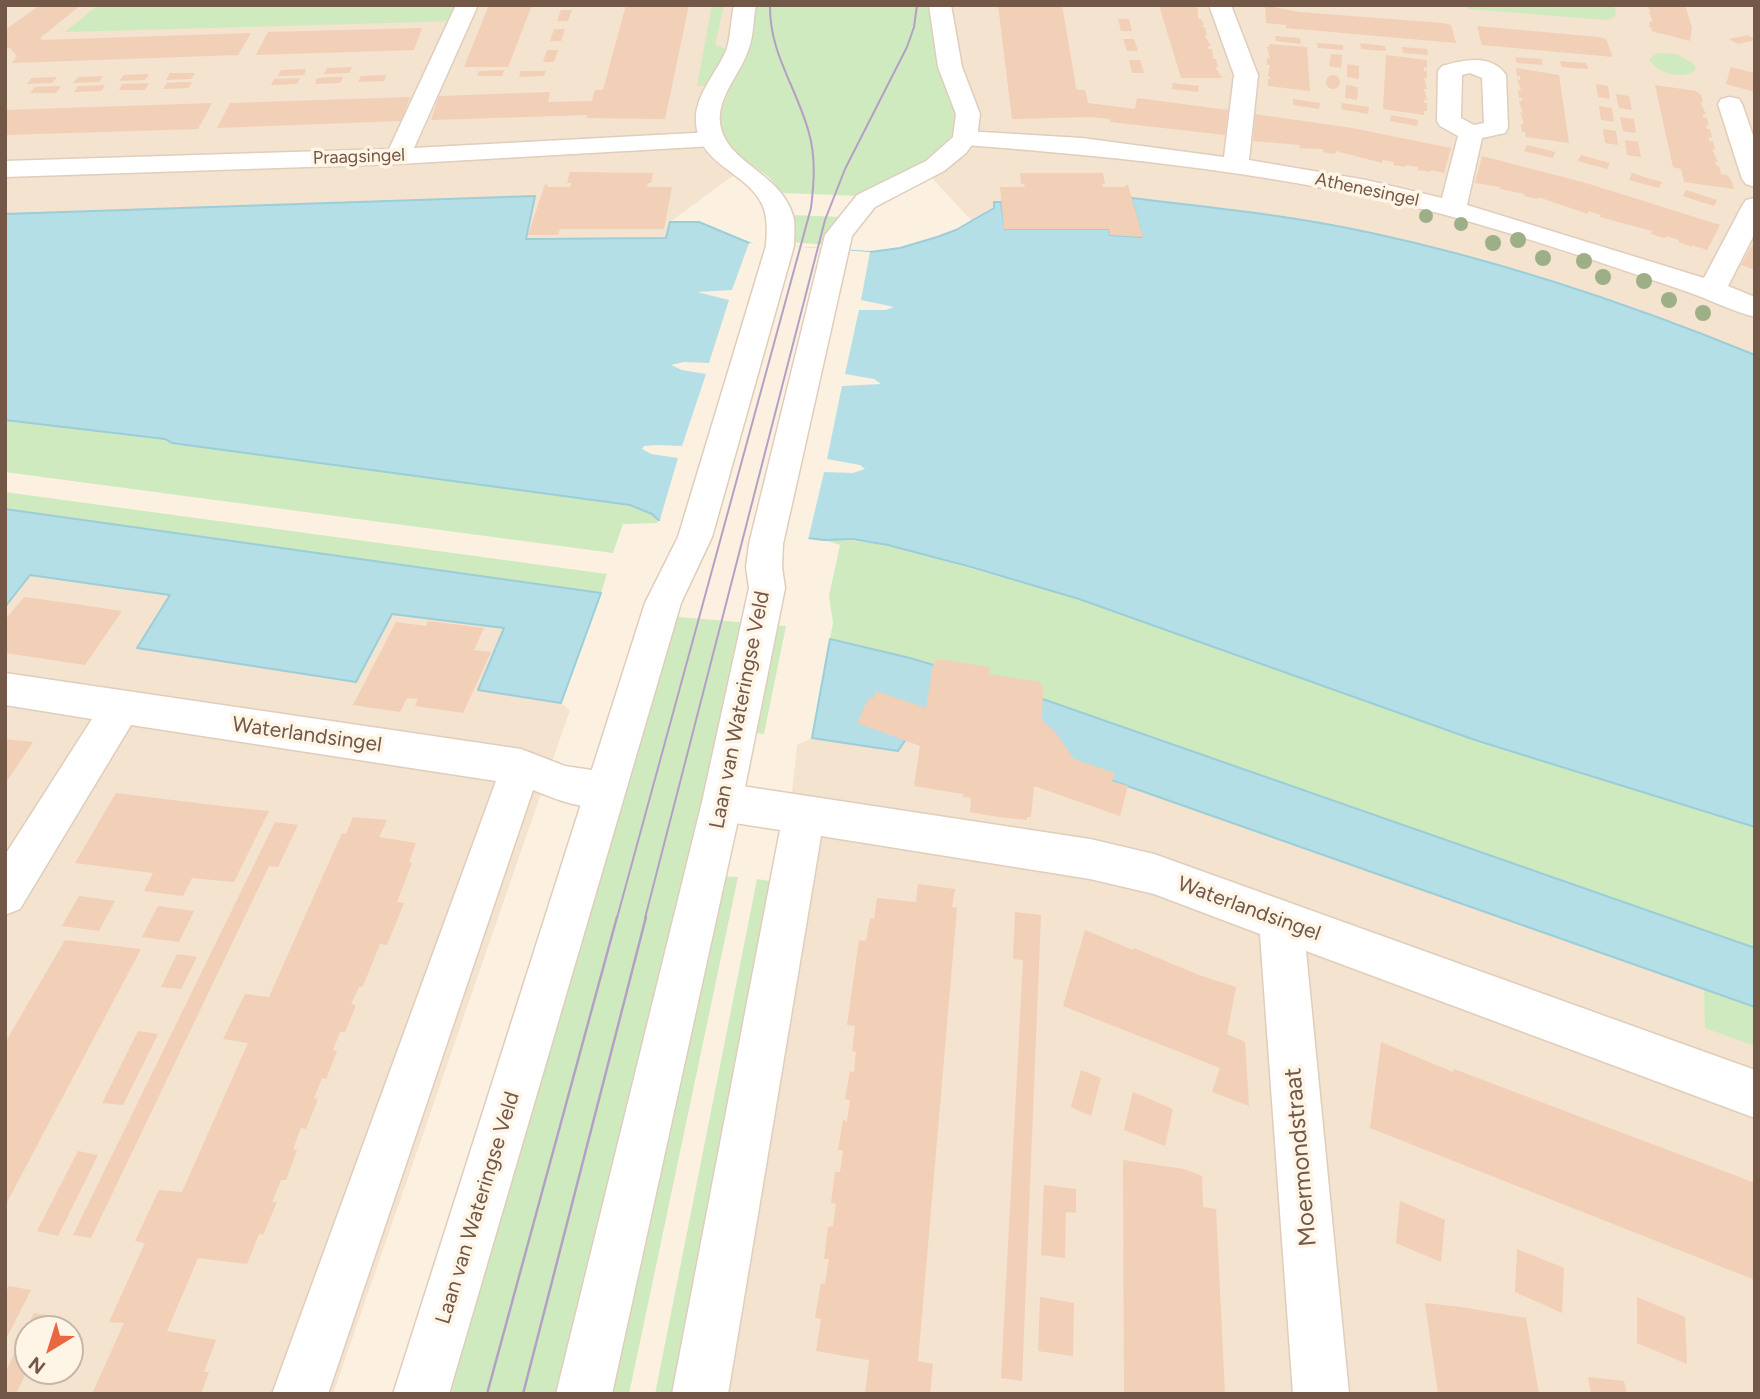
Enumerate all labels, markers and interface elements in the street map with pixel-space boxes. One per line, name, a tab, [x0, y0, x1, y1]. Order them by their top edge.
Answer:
street label: Praagsingel	[312, 145, 406, 169]
street label: Athenesingel	[1313, 168, 1421, 212]
street label: Laan van Wateringse Veld	[705, 589, 775, 831]
street label: Waterlandsingel	[231, 712, 383, 758]
street label: Waterlandsingel	[1174, 871, 1324, 947]
street label: Moermondstraat	[1279, 1067, 1323, 1247]
street label: Laan van Wateringse Veld	[431, 1089, 525, 1327]
north arrow	[14, 1315, 84, 1385]
text: N	[24, 1352, 50, 1379]

